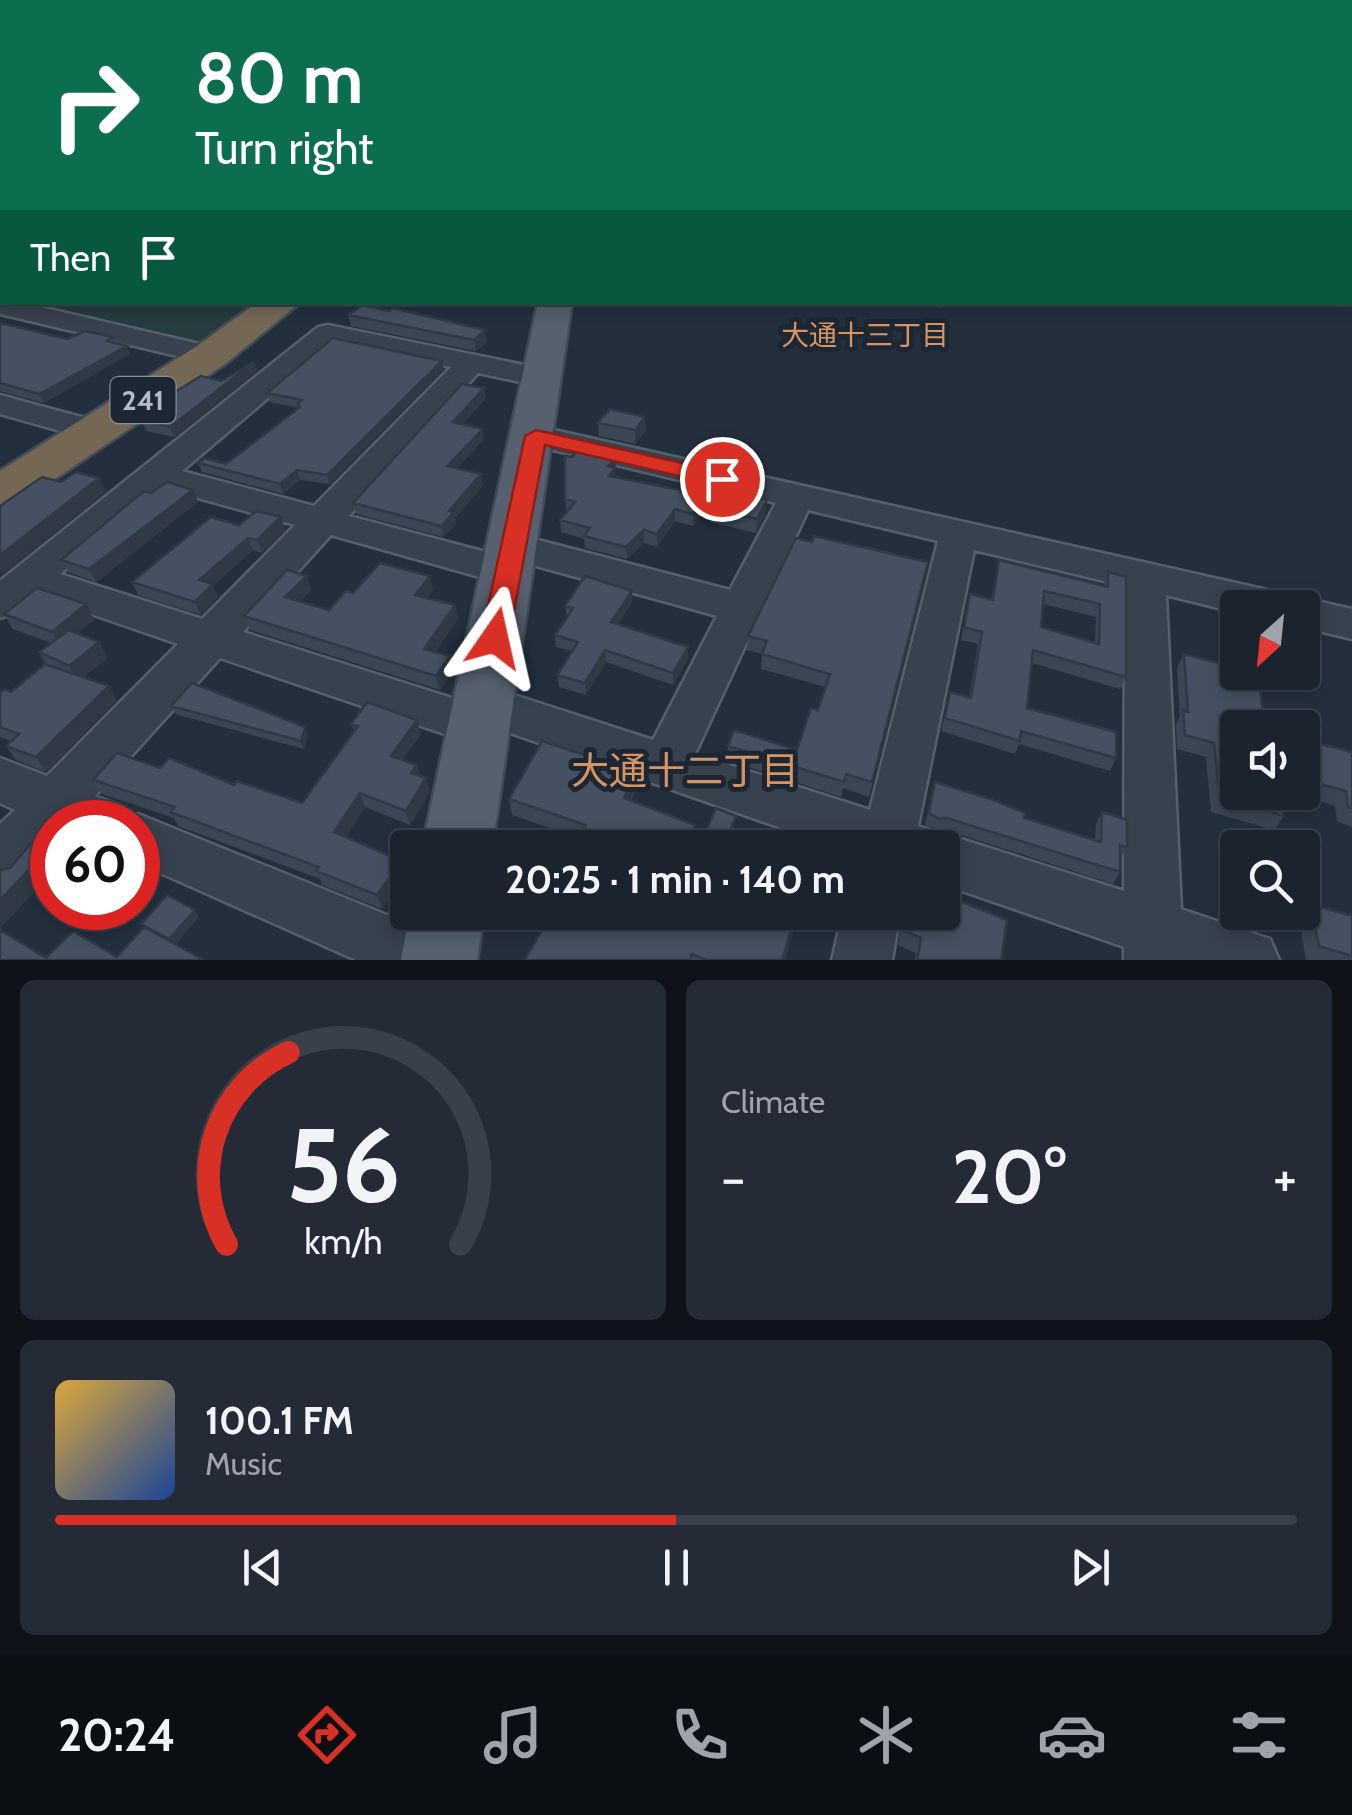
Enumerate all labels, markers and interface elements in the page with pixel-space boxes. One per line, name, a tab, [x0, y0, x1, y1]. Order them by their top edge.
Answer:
text: 80 m	[195, 35, 363, 121]
icon: right	[30, 40, 160, 170]
text: Turn right	[195, 121, 374, 175]
icon: arrive	[131, 230, 186, 285]
text: Then	[30, 234, 111, 281]
district label: 大通十三丁目	[781, 318, 949, 352]
road number: 241	[110, 377, 176, 423]
pin	[680, 437, 765, 522]
icon: arrive	[695, 452, 750, 507]
position arrow	[443, 586, 547, 690]
north arrow	[1220, 590, 1320, 690]
map controls	[1220, 590, 1320, 930]
button: sound	[1220, 710, 1320, 810]
district label: 大通十二丁目	[571, 747, 799, 794]
speed limit sign: 60	[30, 800, 160, 930]
button: search	[1220, 830, 1320, 930]
text: 20:25 · 1 min · 140 m	[505, 856, 845, 903]
text: Climate	[721, 1082, 825, 1121]
text: 56	[286, 1102, 400, 1228]
text: 20°	[952, 1131, 1066, 1222]
text: −	[721, 1144, 745, 1211]
text: +	[1273, 1144, 1297, 1211]
text: km/h	[304, 1220, 382, 1263]
text: 100.1 FM	[205, 1397, 354, 1444]
text: Music	[205, 1444, 282, 1483]
icon: previous	[235, 1540, 290, 1595]
icon: pause	[649, 1540, 704, 1595]
icon: next	[1063, 1540, 1118, 1595]
icon: directions	[292, 1700, 362, 1770]
icon: music	[478, 1700, 548, 1770]
icon: phone	[665, 1700, 735, 1770]
icon: climate	[851, 1700, 921, 1770]
icon: car	[1037, 1700, 1107, 1770]
icon: filters	[1224, 1700, 1294, 1770]
text: 20:24	[58, 1708, 176, 1762]

